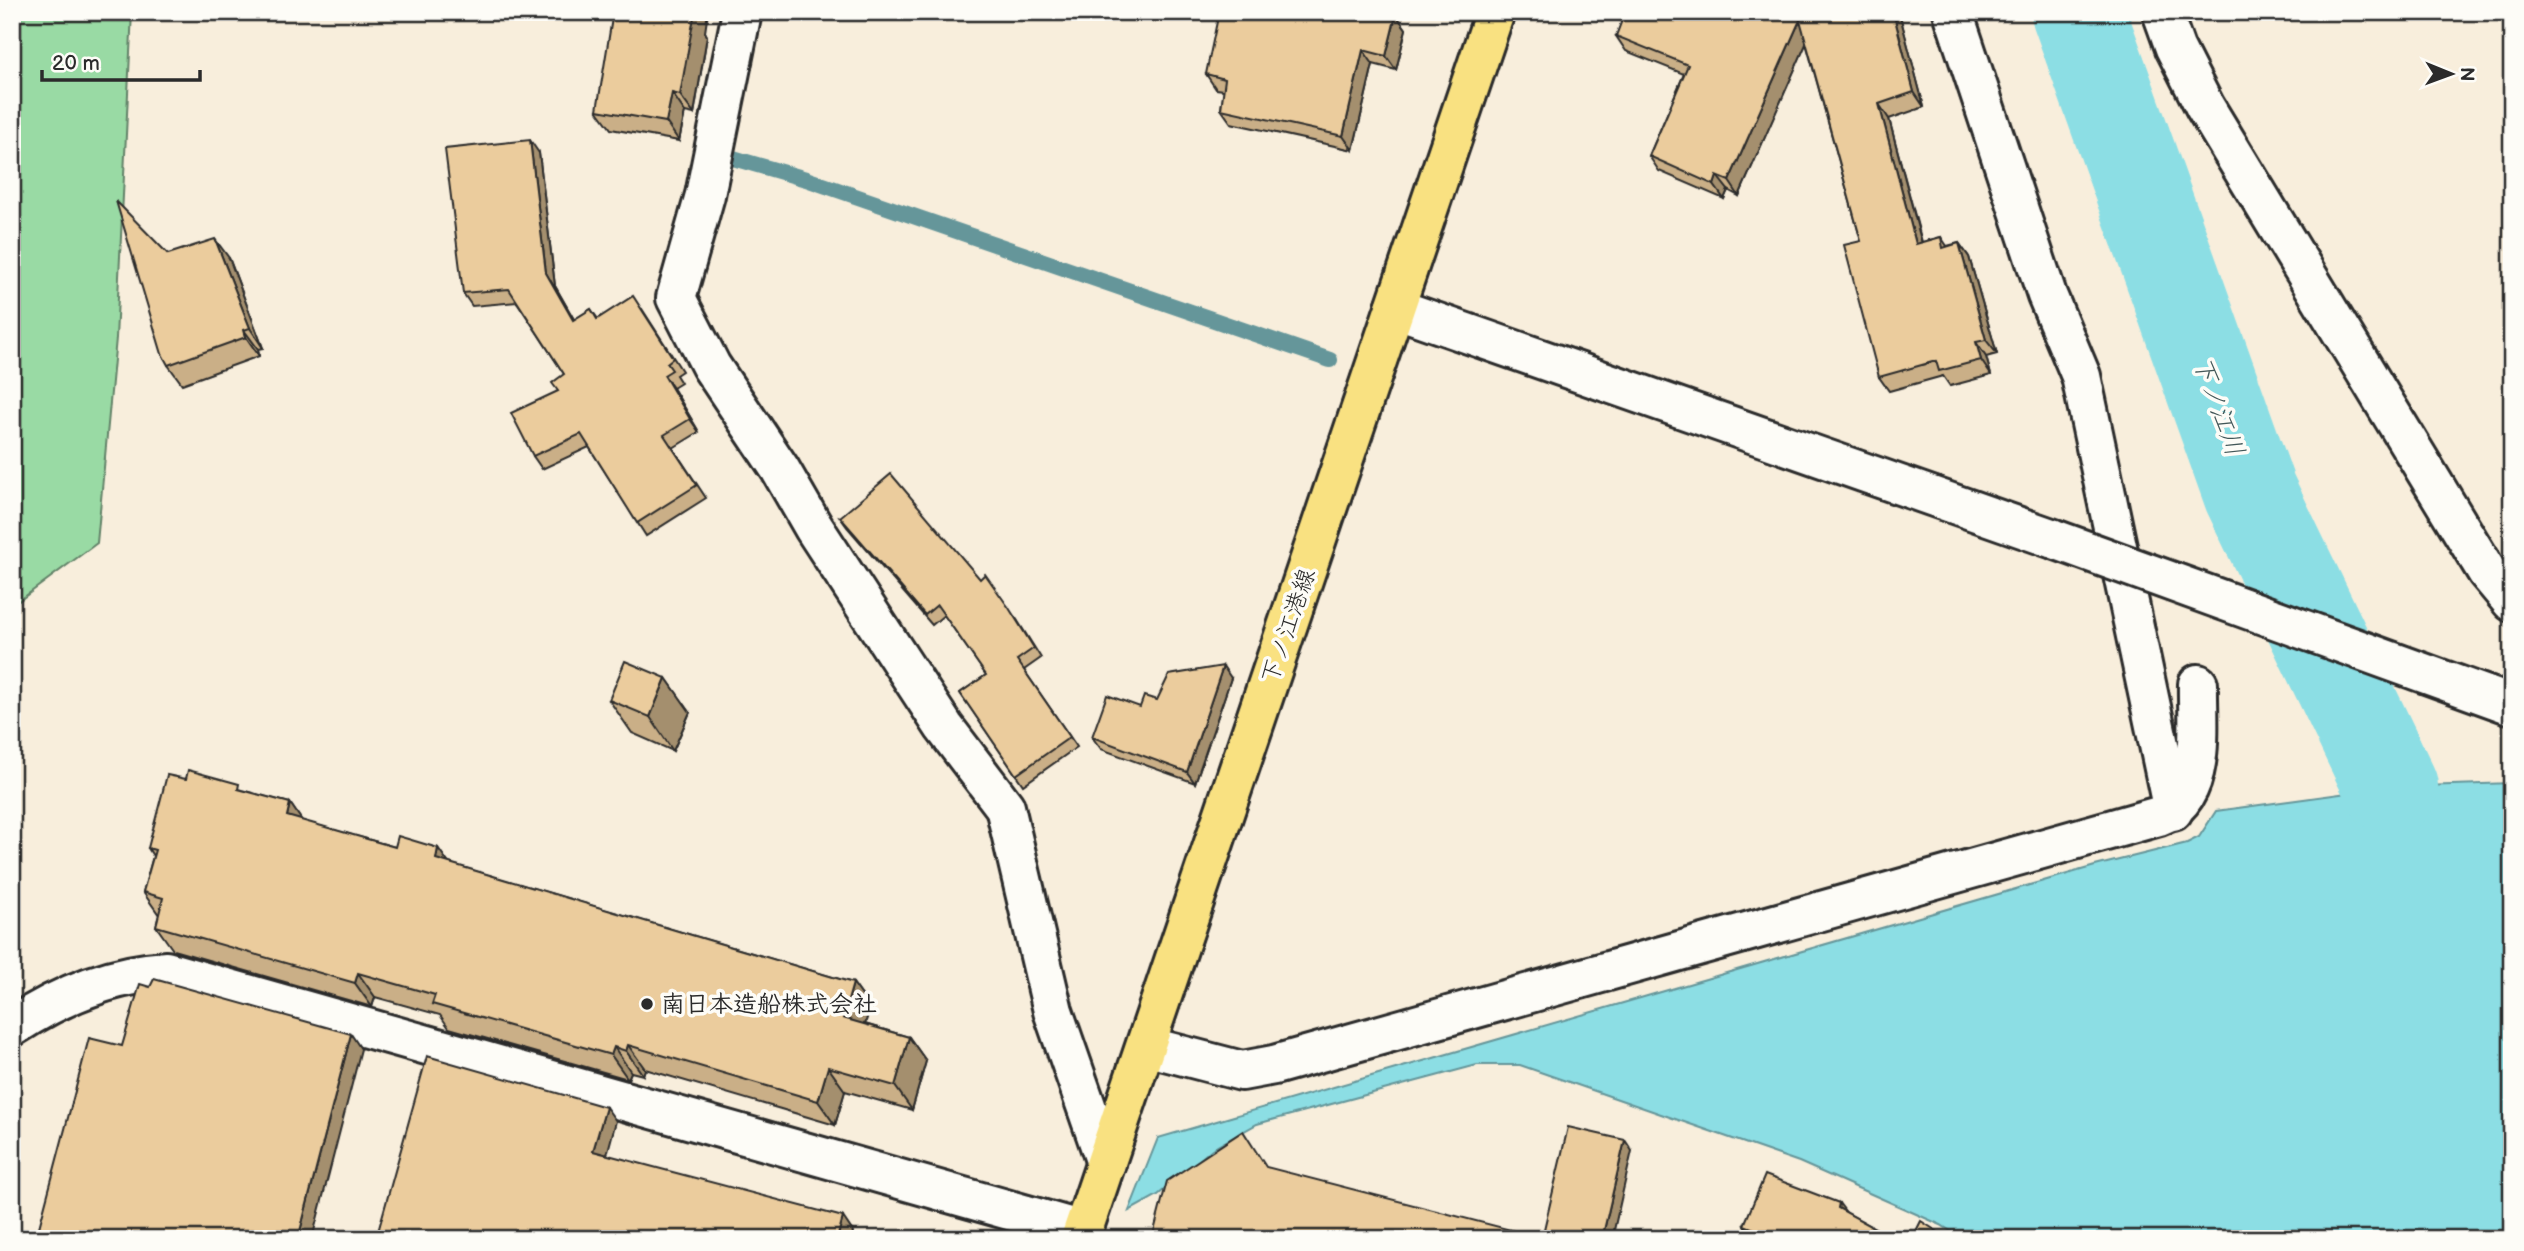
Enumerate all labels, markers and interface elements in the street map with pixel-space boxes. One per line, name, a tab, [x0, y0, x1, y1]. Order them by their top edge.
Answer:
scale bar	[42, 38, 200, 82]
north arrow	[2416, 38, 2486, 108]
text: 20 m	[52, 51, 100, 76]
text: N	[2455, 67, 2478, 82]
water label: 下ノ江川	[2185, 352, 2250, 461]
street label: 下ノ江港線	[1255, 565, 1322, 688]
place label: 南日本造船株式会社	[661, 990, 877, 1019]
marker: 南日本造船株式会社	[639, 996, 655, 1012]

